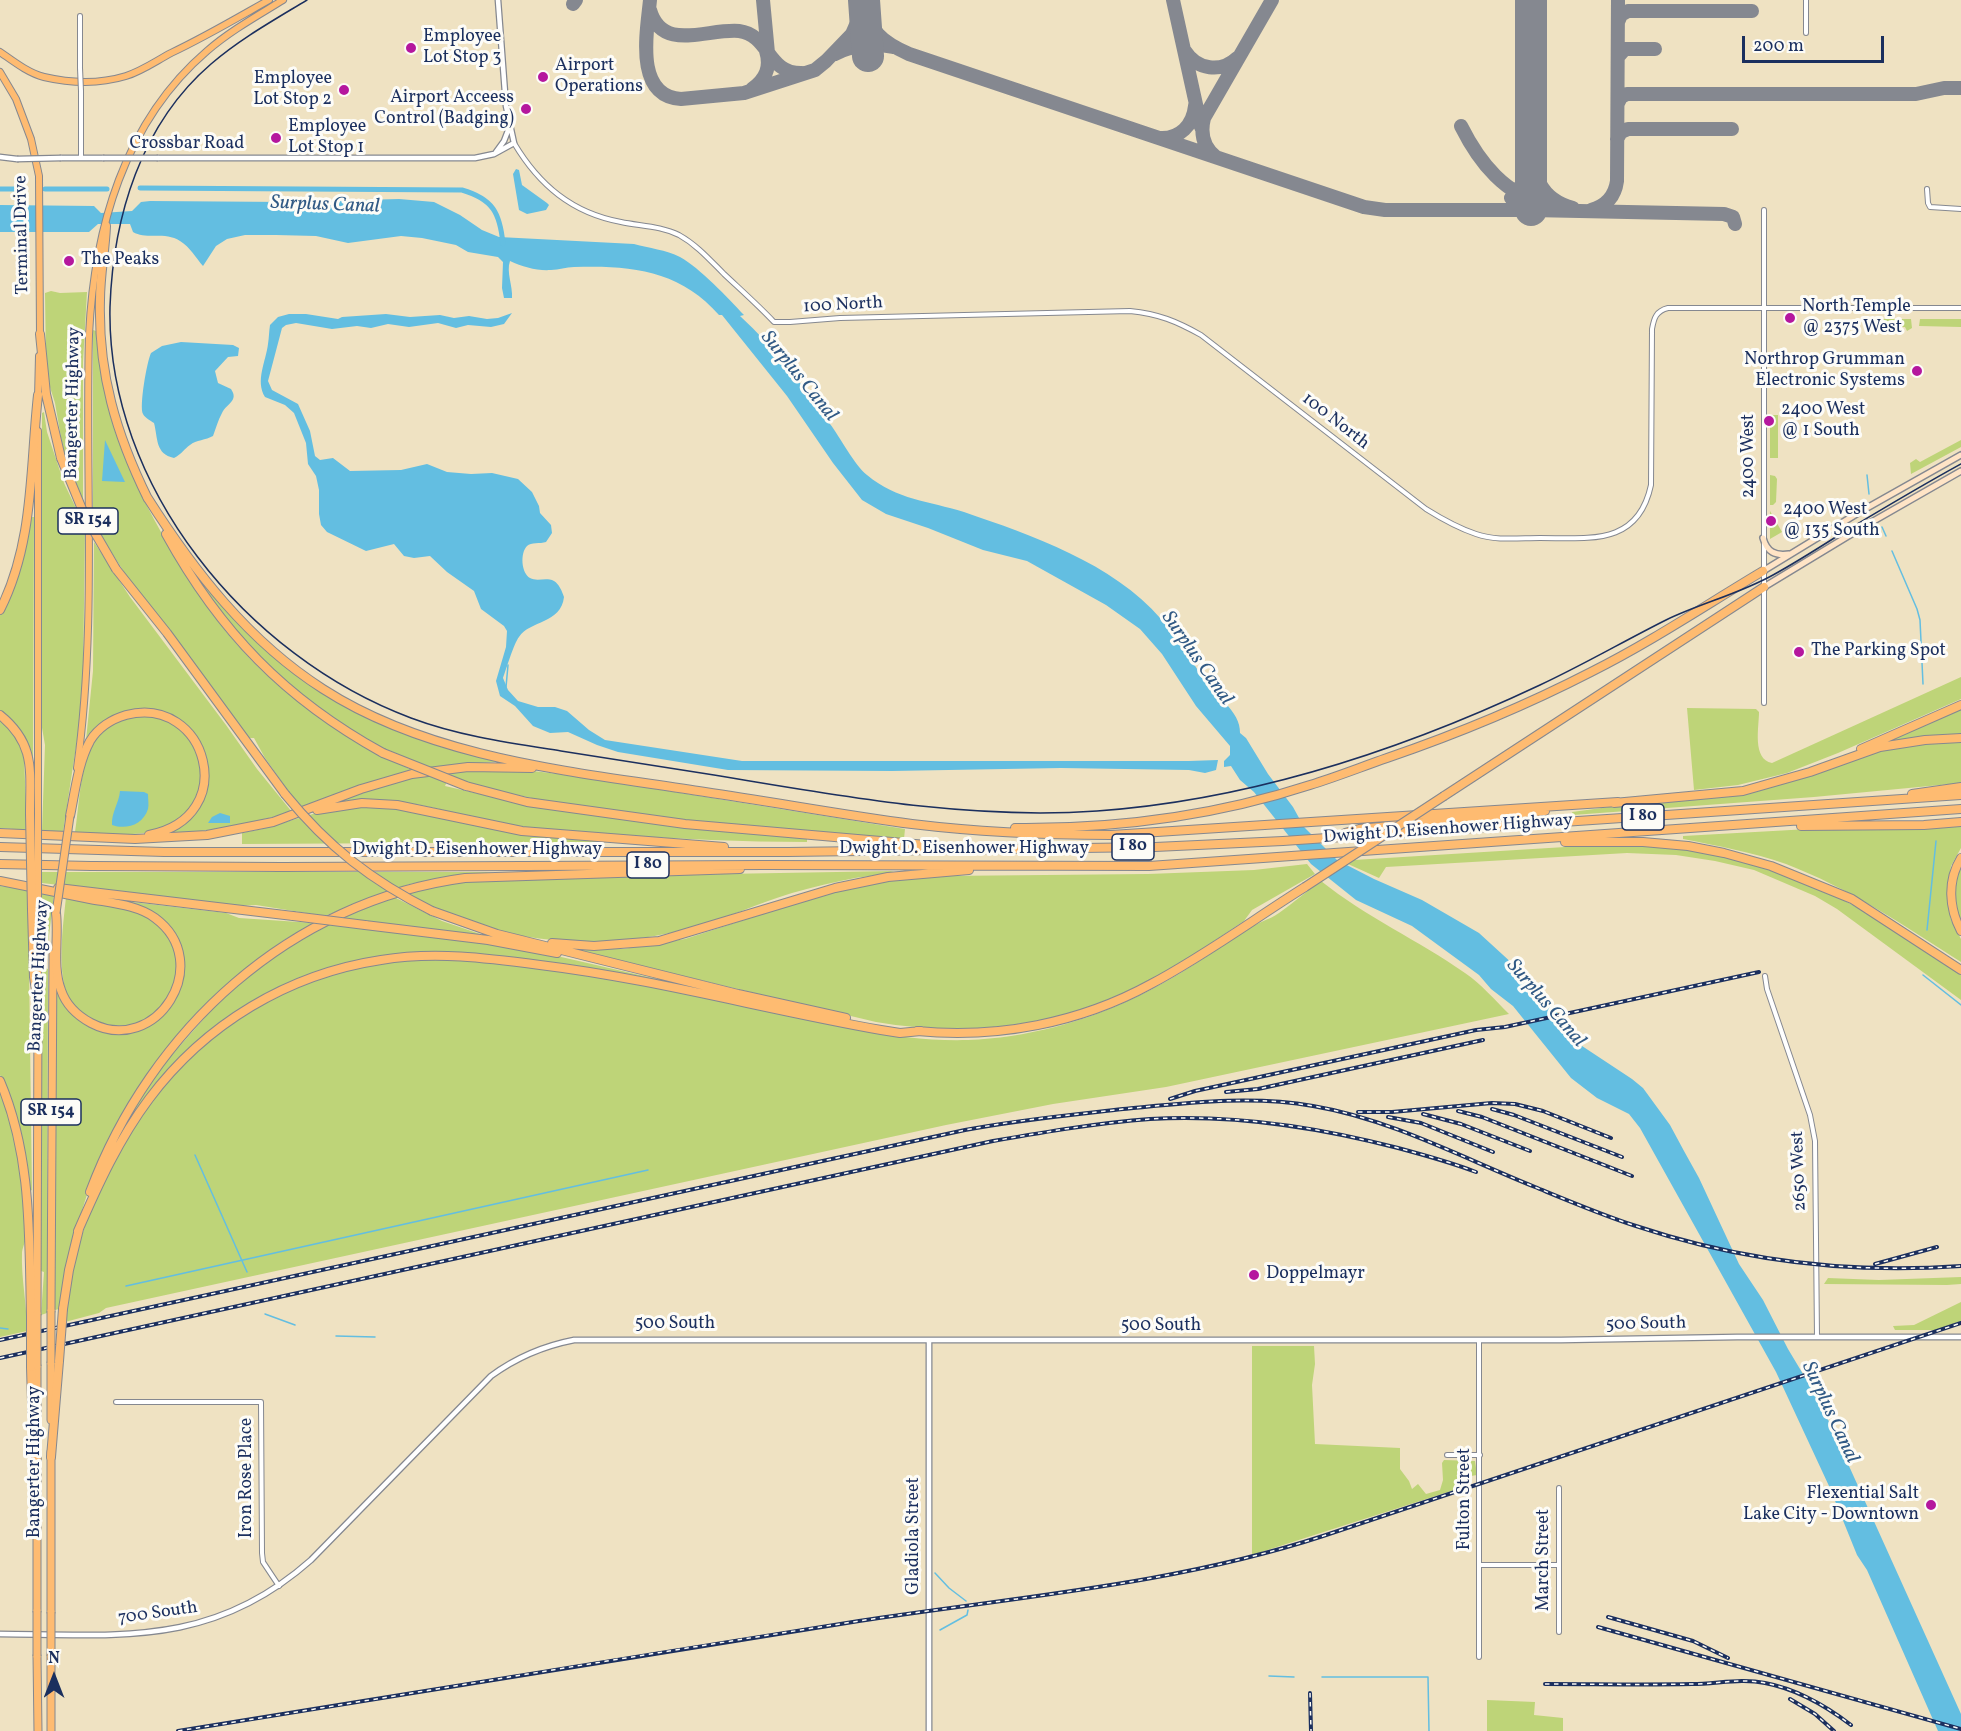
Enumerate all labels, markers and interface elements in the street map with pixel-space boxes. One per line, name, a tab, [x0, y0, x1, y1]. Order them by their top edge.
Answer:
scale bar	[1745, 24, 1888, 62]
place label: Employee Lot Stop 3	[423, 27, 501, 70]
text: 200 m	[1753, 34, 1804, 59]
marker: Employee Lot Stop 3	[404, 41, 418, 55]
place label: Airport Operations	[555, 56, 643, 98]
place label: Employee Lot Stop 2	[253, 69, 332, 112]
marker: Airport Operations	[536, 70, 550, 84]
marker: Employee Lot Stop 2	[337, 83, 351, 97]
place label: Airport Acceess Control (Badging)	[374, 88, 514, 130]
marker: Airport Acceess Control (Badging)	[519, 102, 533, 116]
place label: Employee Lot Stop 1	[288, 117, 366, 160]
marker: Employee Lot Stop 1	[269, 131, 283, 145]
street label: Crossbar Road	[130, 134, 244, 156]
street label: Terminal Drive	[11, 175, 35, 295]
water label: Surplus Canal	[270, 192, 380, 220]
place label: The Peaks	[81, 250, 159, 272]
marker: The Peaks	[62, 254, 76, 268]
street label: 100 North	[802, 293, 884, 319]
place label: North Temple @ 2375 West	[1802, 297, 1911, 340]
marker: North Temple @ 2375 West	[1783, 311, 1797, 325]
street label: Bangerter Highway	[62, 327, 86, 479]
water label: Surplus Canal	[754, 327, 842, 427]
place label: Northrop Grumman Electronic Systems	[1744, 350, 1905, 392]
marker: Northrop Grumman Electronic Systems	[1910, 364, 1924, 378]
street label: 100 North	[1297, 389, 1373, 455]
place label: 2400 West @ 1 South	[1781, 400, 1865, 442]
street label: 2400 West	[1739, 414, 1761, 498]
marker: 2400 West @ 1 South	[1762, 414, 1776, 428]
place label: 2400 West @ 135 South	[1783, 500, 1880, 542]
road number: SR 154	[58, 508, 118, 534]
marker: 2400 West @ 135 South	[1764, 514, 1778, 528]
water label: Surplus Canal	[1155, 607, 1237, 711]
place label: The Parking Spot	[1811, 641, 1946, 663]
marker: The Parking Spot	[1792, 645, 1806, 659]
road number: I 80	[1622, 804, 1664, 830]
street label: Dwight D. Eisenhower Highway	[1323, 811, 1573, 849]
road number: I 80	[1112, 834, 1154, 860]
street label: Dwight D. Eisenhower Highway	[839, 839, 1089, 861]
street label: Dwight D. Eisenhower Highway	[352, 840, 602, 862]
road number: I 80	[627, 852, 669, 878]
street label: Bangerter Highway	[25, 899, 55, 1053]
water label: Surplus Canal	[1500, 955, 1590, 1053]
road number: SR 154	[21, 1099, 81, 1125]
street label: 2650 West	[1788, 1130, 1812, 1212]
place label: Doppelmayr	[1266, 1264, 1365, 1286]
marker: Doppelmayr	[1247, 1268, 1261, 1282]
street label: 500 South	[1606, 1313, 1686, 1337]
street label: 500 South	[635, 1314, 715, 1336]
street label: 500 South	[1121, 1316, 1201, 1338]
water label: Surplus Canal	[1795, 1358, 1863, 1468]
street label: Bangerter Highway	[25, 1386, 47, 1538]
street label: Iron Rose Place	[237, 1418, 259, 1538]
street label: Fulton Street	[1455, 1448, 1477, 1550]
street label: Gladiola Street	[904, 1477, 926, 1595]
place label: Flexential Salt Lake City - Downtown	[1743, 1484, 1919, 1526]
marker: Flexential Salt Lake City - Downtown	[1924, 1498, 1938, 1512]
street label: March Street	[1534, 1509, 1556, 1611]
street label: 700 South	[117, 1598, 199, 1630]
north arrow	[24, 1647, 84, 1707]
text: N	[48, 1648, 60, 1670]

